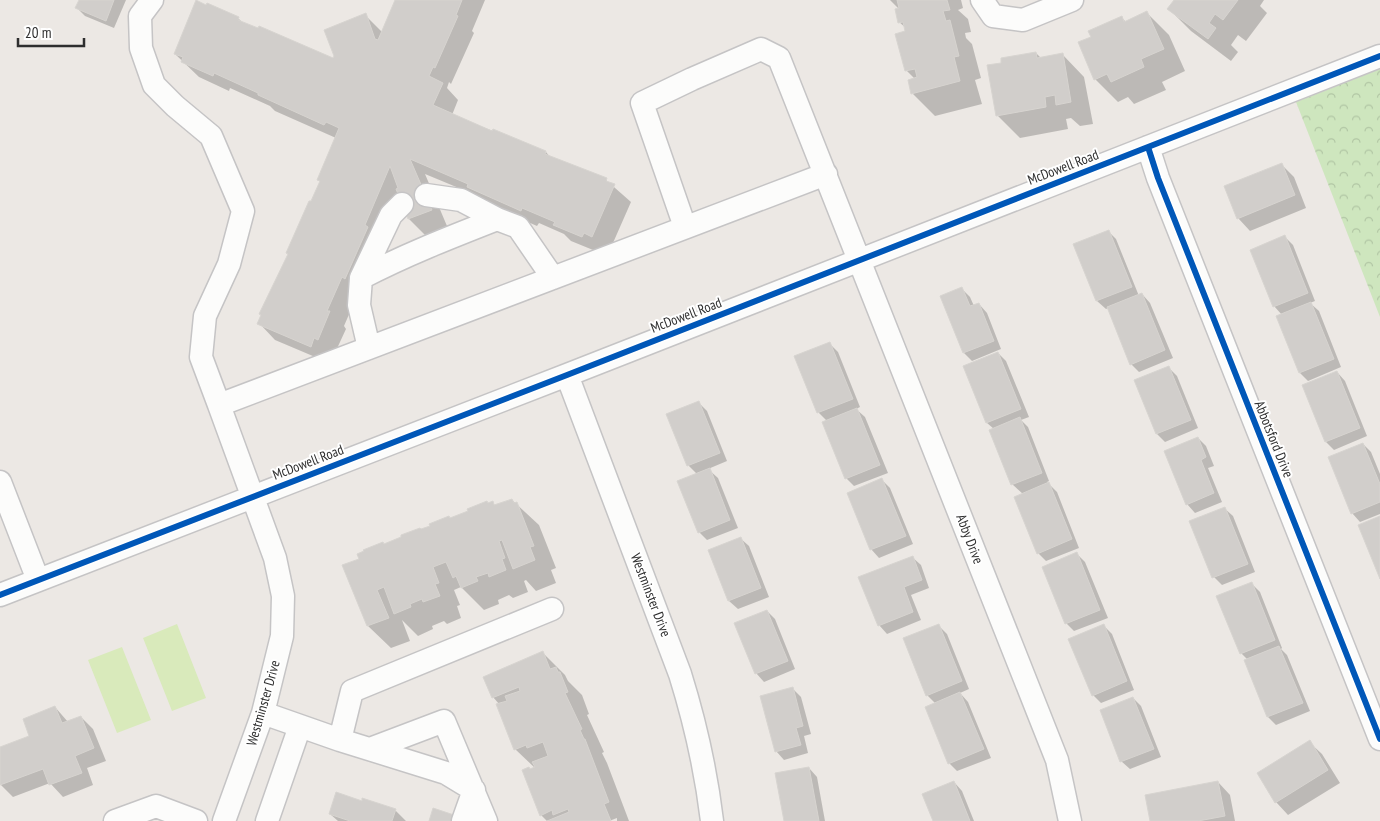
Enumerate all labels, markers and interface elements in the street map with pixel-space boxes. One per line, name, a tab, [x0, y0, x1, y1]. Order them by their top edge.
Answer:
scale bar	[18, 15, 84, 47]
text: 20 m	[25, 23, 51, 42]
street label: McDowell Road	[1025, 145, 1101, 189]
street label: McDowell Road	[648, 293, 724, 337]
street label: Abbotsford Drive	[1250, 398, 1298, 480]
street label: McDowell Road	[270, 440, 346, 484]
street label: Abby Drive	[952, 512, 988, 567]
street label: Westminster Drive	[627, 551, 675, 640]
street label: Westminster Drive	[242, 658, 284, 748]

